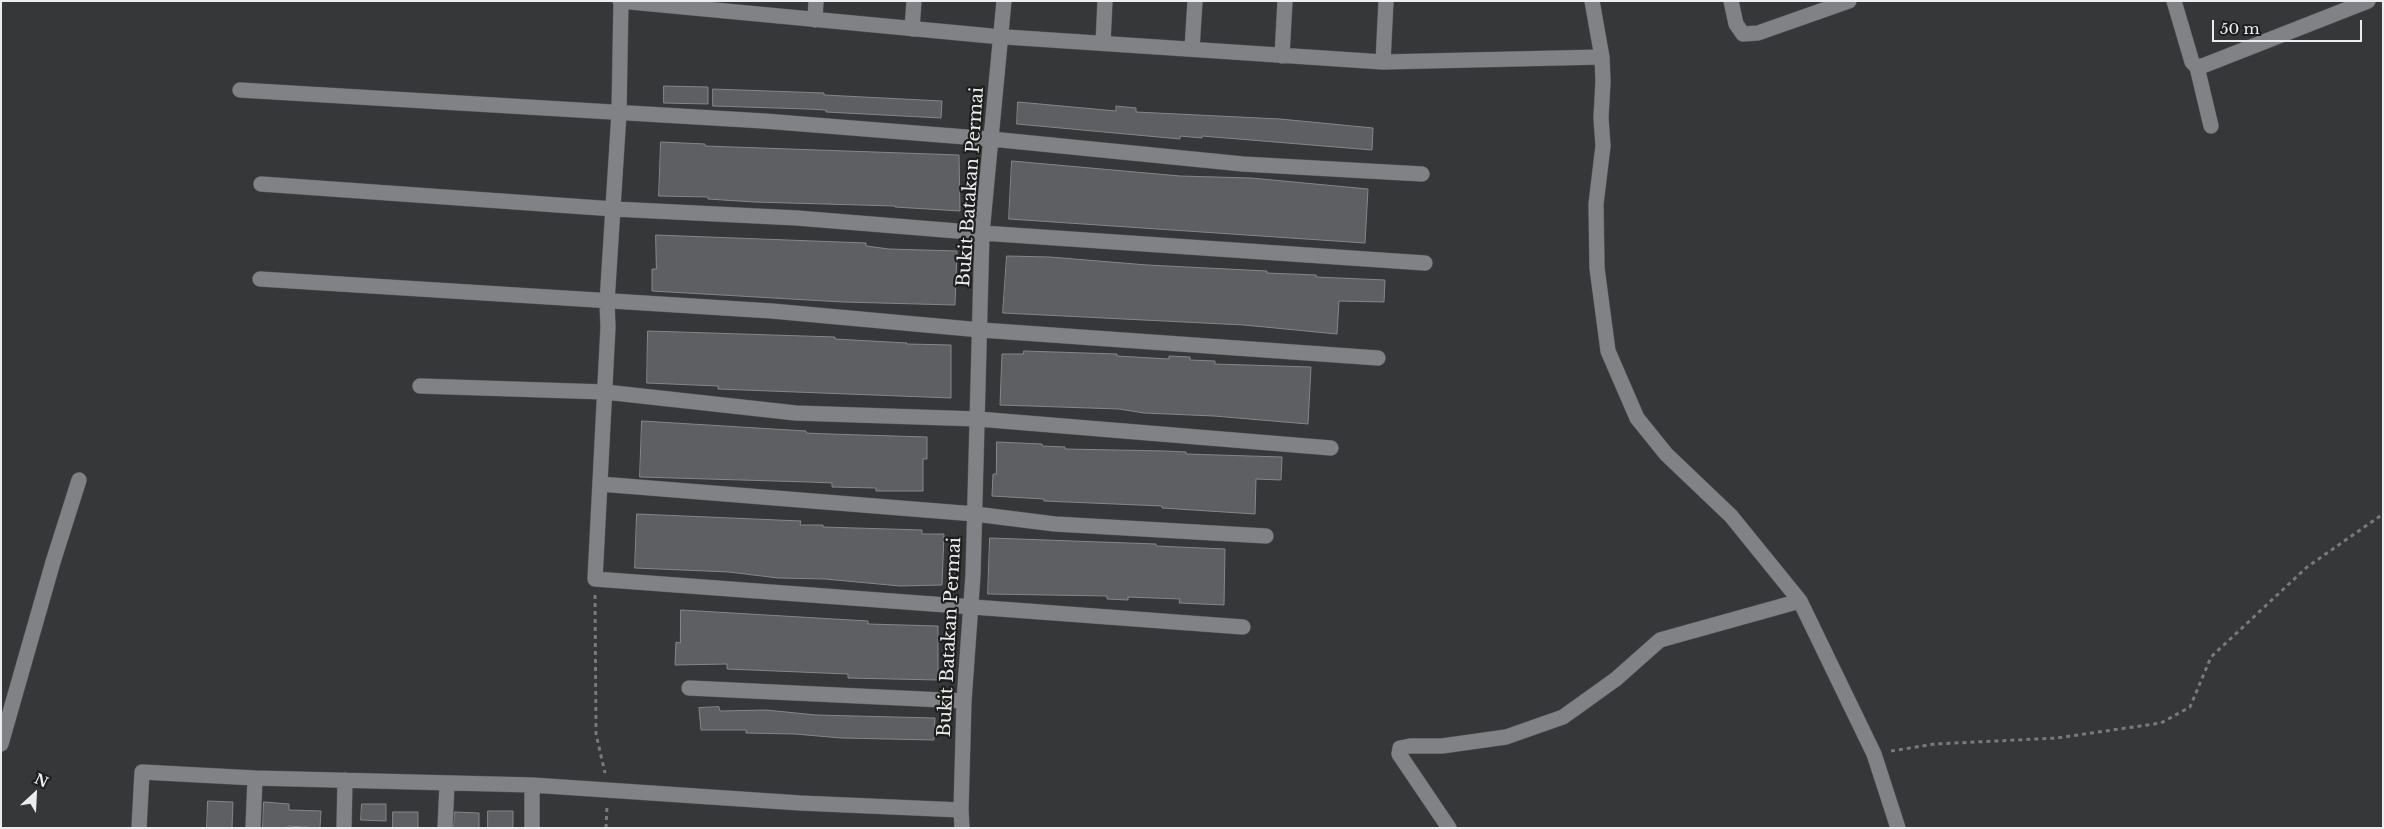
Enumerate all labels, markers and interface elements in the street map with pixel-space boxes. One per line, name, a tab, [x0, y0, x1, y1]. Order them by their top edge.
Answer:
scale bar	[2214, 10, 2364, 42]
text: 50 m	[2220, 19, 2260, 38]
street label: Bukit Batakan Permai	[953, 86, 989, 288]
street label: Bukit Batakan Permai	[934, 536, 966, 738]
north arrow	[10, 769, 60, 819]
text: N	[32, 769, 51, 791]

